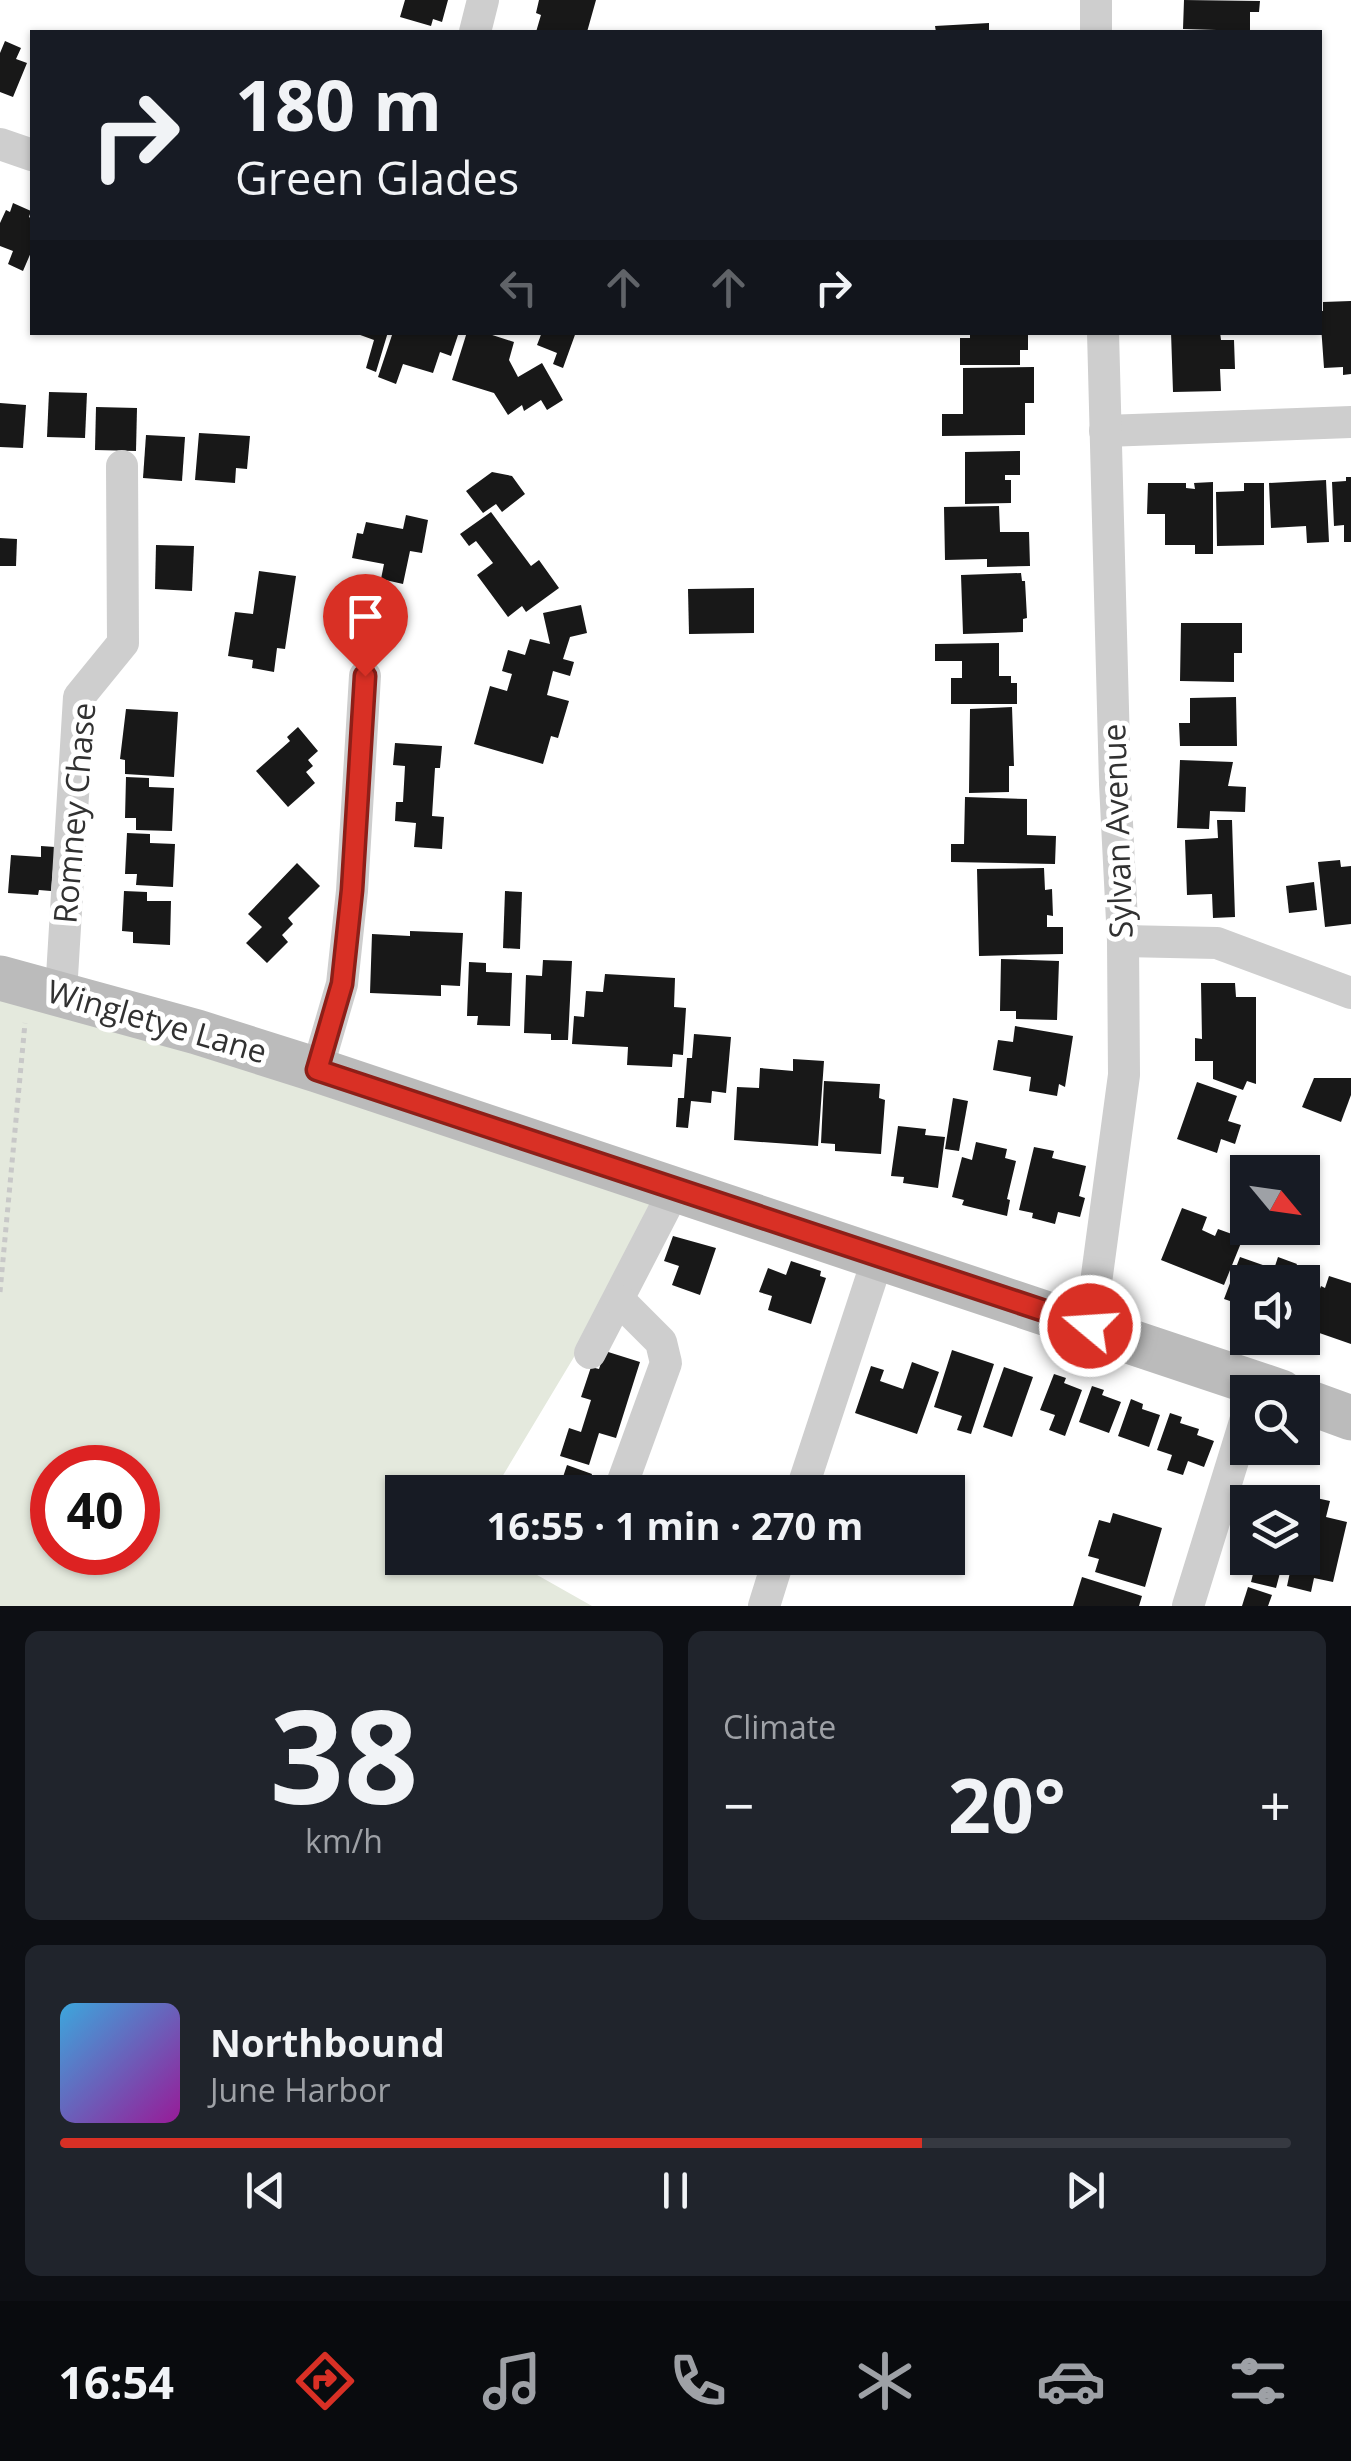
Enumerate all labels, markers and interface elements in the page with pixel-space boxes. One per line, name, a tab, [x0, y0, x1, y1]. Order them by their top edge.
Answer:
text: 180 m	[235, 56, 442, 152]
icon: right	[70, 70, 200, 200]
text: Green Glades	[235, 147, 519, 208]
icon: left	[491, 260, 546, 315]
icon: ahead	[596, 260, 651, 315]
icon: ahead	[701, 260, 756, 315]
icon: right	[806, 260, 861, 315]
pin	[323, 574, 408, 677]
icon: arrive	[338, 589, 393, 644]
street label: Romney Chase	[42, 701, 105, 925]
street label: Sylvan Avenue	[1091, 723, 1142, 939]
street label: Wingletye Lane	[43, 969, 272, 1072]
north arrow	[1230, 1155, 1320, 1245]
map controls	[1230, 1155, 1320, 1575]
button: sound	[1230, 1265, 1320, 1355]
position arrow	[1038, 1274, 1142, 1378]
button: search	[1230, 1375, 1320, 1465]
speed limit sign: 40	[30, 1445, 160, 1575]
button: layers	[1230, 1485, 1320, 1575]
text: 16:55 · 1 min · 270 m	[487, 1499, 863, 1551]
text: 38	[270, 1665, 418, 1842]
text: Climate	[723, 1705, 836, 1748]
text: 20°	[948, 1753, 1066, 1855]
text: −	[723, 1767, 754, 1842]
text: +	[1260, 1767, 1291, 1842]
text: km/h	[305, 1819, 383, 1862]
text: Northbound	[210, 2016, 445, 2068]
text: June Harbor	[210, 2068, 390, 2111]
icon: previous	[238, 2163, 293, 2218]
icon: pause	[648, 2163, 703, 2218]
icon: next	[1058, 2163, 1113, 2218]
icon: directions	[290, 2346, 360, 2416]
icon: music	[477, 2346, 547, 2416]
icon: phone	[663, 2346, 733, 2416]
icon: climate	[850, 2346, 920, 2416]
icon: car	[1036, 2346, 1106, 2416]
icon: filters	[1223, 2346, 1293, 2416]
text: 16:54	[58, 2351, 174, 2412]

